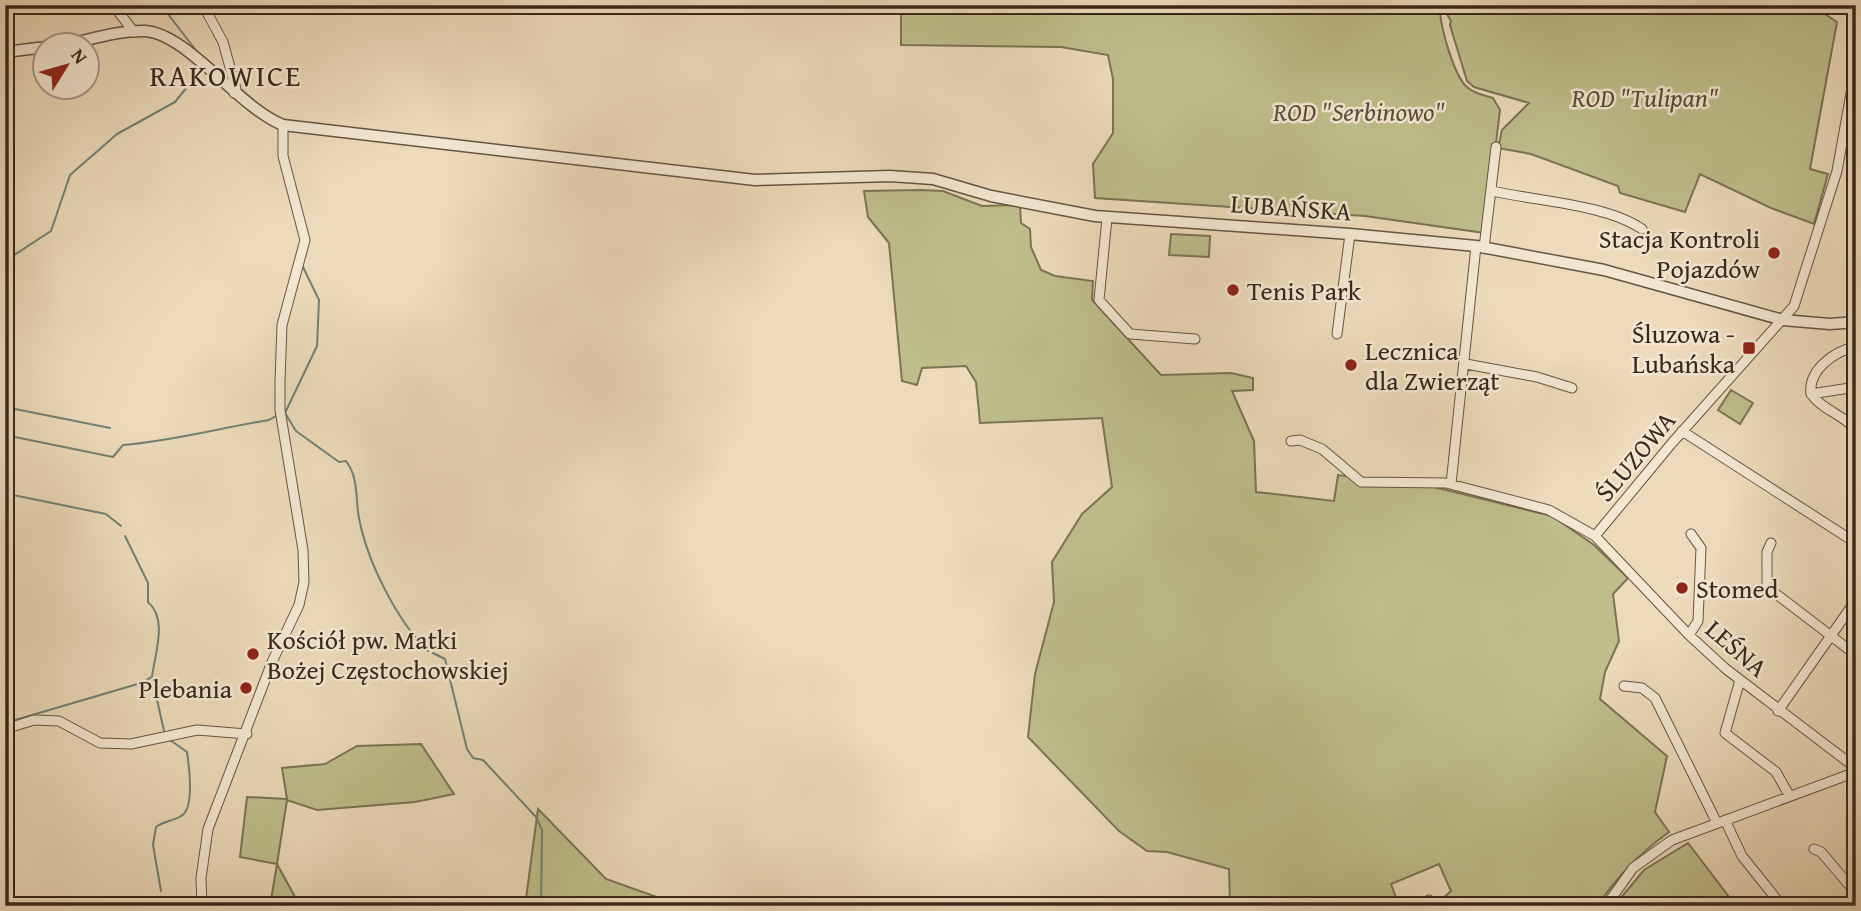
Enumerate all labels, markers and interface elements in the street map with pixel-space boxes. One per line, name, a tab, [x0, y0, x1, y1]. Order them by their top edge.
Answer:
north arrow	[32, 32, 102, 102]
text: N	[65, 42, 95, 70]
district label: RAKOWICE	[150, 53, 302, 97]
park label: ROD "Tulipan"	[1571, 78, 1718, 117]
park label: ROD "Serbinowo"	[1272, 92, 1445, 131]
street label: LUBAŃSKA	[1229, 183, 1353, 231]
place label: Stacja Kontroli Pojazdów	[1599, 219, 1761, 288]
marker: Stacja Kontroli Pojazdów	[1766, 245, 1782, 261]
place label: Tenis Park	[1247, 271, 1362, 310]
marker: Tenis Park	[1225, 282, 1241, 298]
place label: Śluzowa - Lubańska	[1632, 314, 1736, 383]
place label: Lecznica dla Zwierząt	[1365, 331, 1500, 400]
marker: Śluzowa - Lubańska	[1741, 340, 1757, 356]
marker: Lecznica dla Zwierząt	[1343, 357, 1359, 373]
street label: ŚLUZOWA	[1585, 402, 1685, 510]
place label: Stomed	[1696, 569, 1779, 608]
marker: Stomed	[1674, 580, 1690, 596]
street label: LEŚNA	[1697, 610, 1777, 686]
place label: Kościół pw. Matki Bożej Częstochowskiej	[267, 620, 509, 689]
marker: Kościół pw. Matki Bożej Częstochowskiej	[245, 646, 261, 662]
place label: Plebania	[139, 669, 233, 708]
marker: Plebania	[238, 680, 254, 696]

